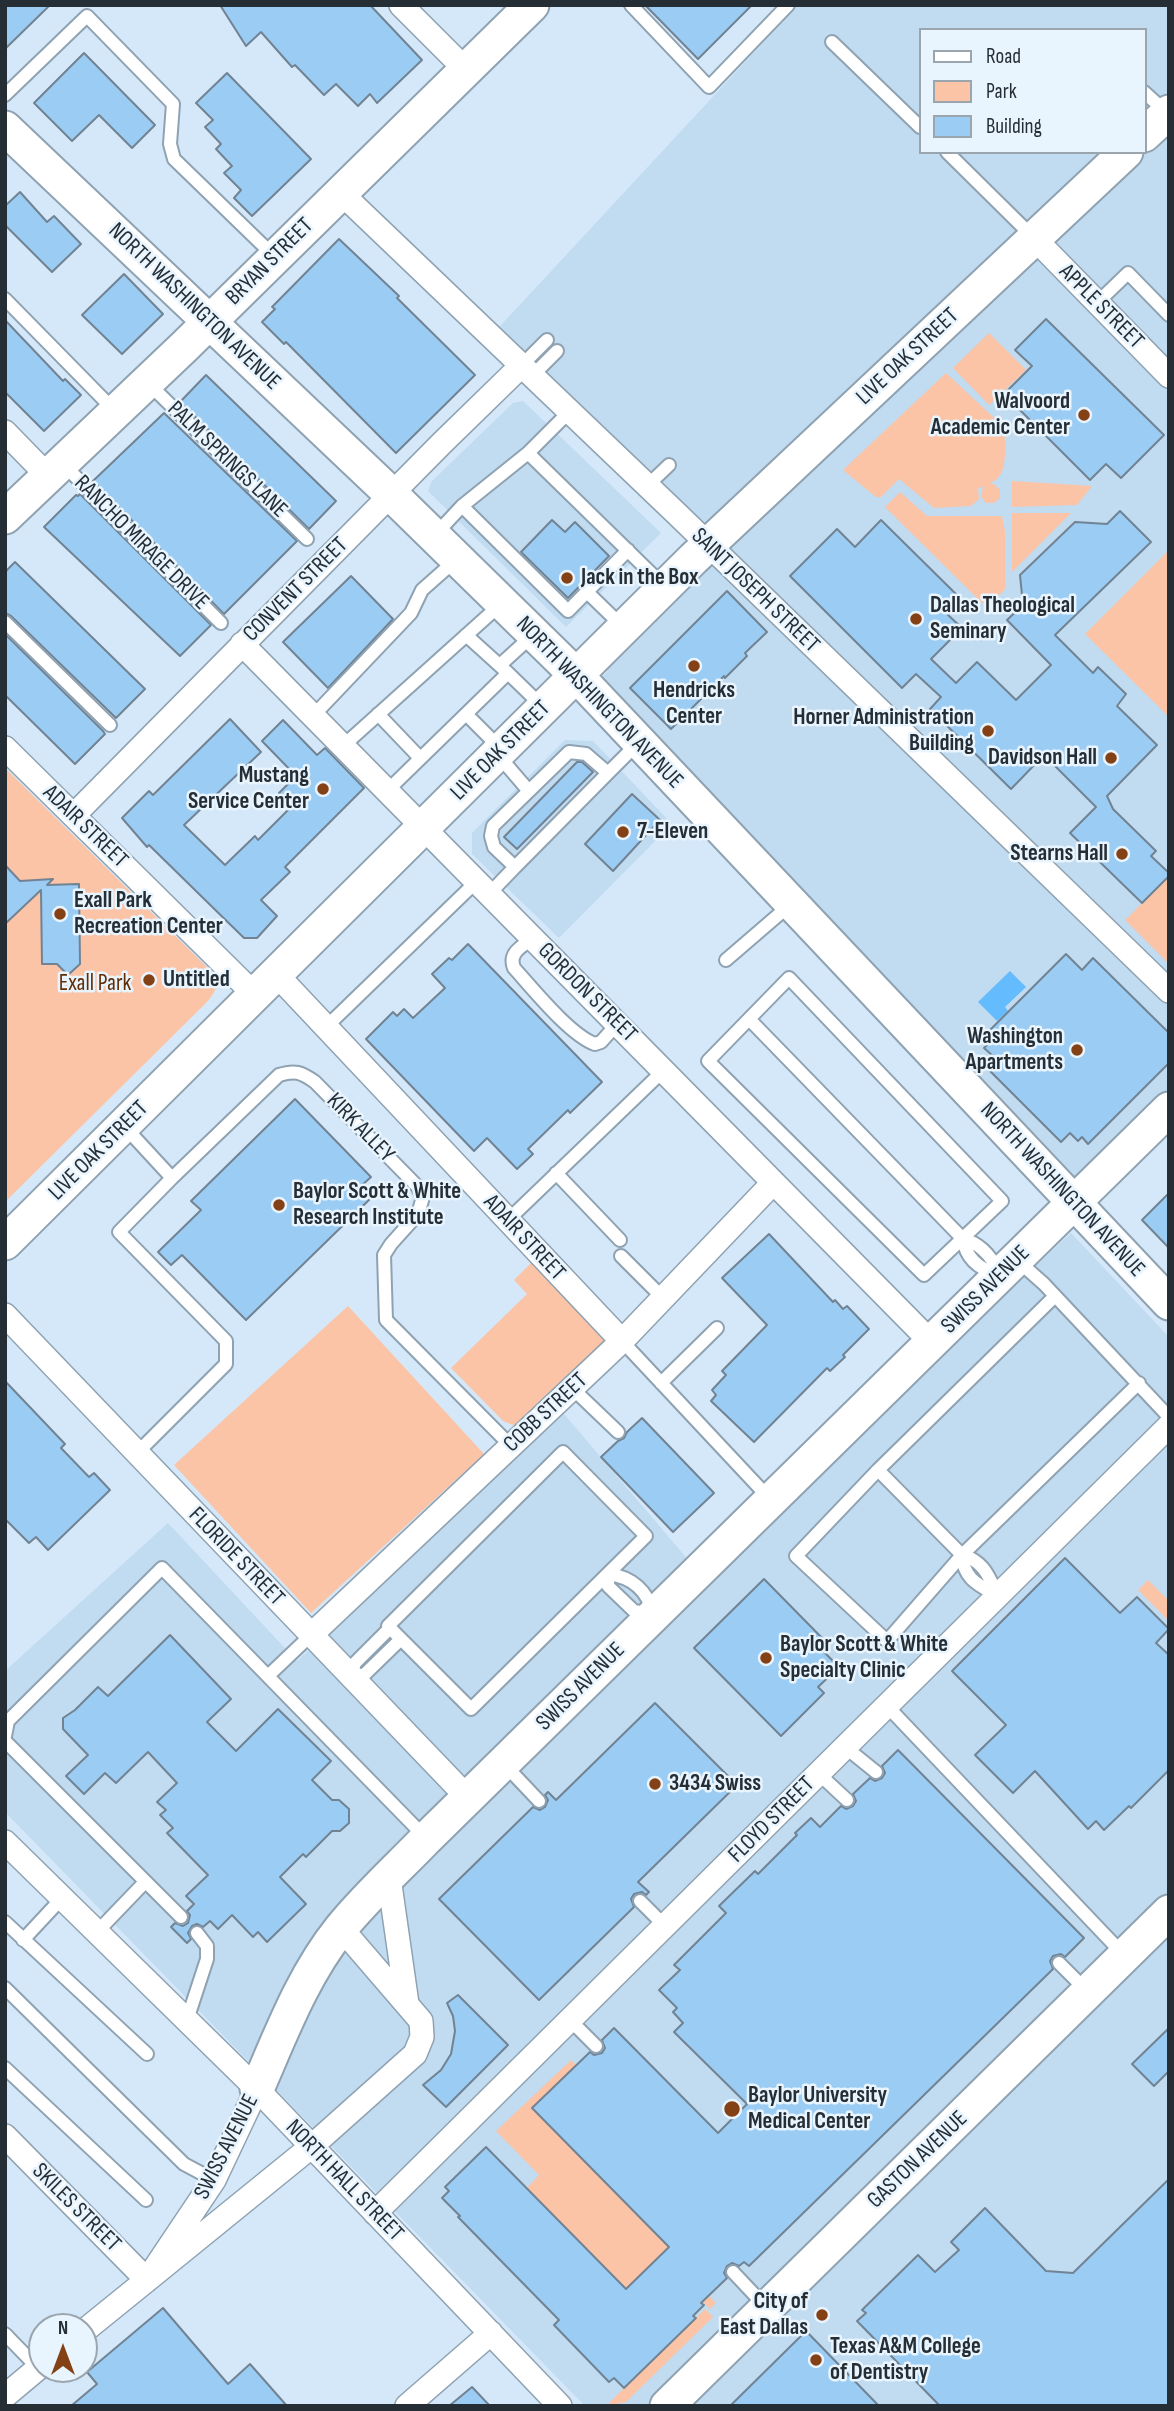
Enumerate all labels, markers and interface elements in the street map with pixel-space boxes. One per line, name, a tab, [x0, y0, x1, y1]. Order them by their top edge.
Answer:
legend	[918, 28, 1146, 154]
text: Road	[986, 44, 1021, 69]
text: Park	[986, 79, 1017, 104]
text: Building	[986, 114, 1042, 139]
street label: BRYAN STREET	[221, 213, 319, 311]
street label: NORTH WASHINGTON AVENUE	[102, 218, 286, 396]
street label: APPLE STREET	[1053, 259, 1149, 355]
street label: LIVE OAK STREET	[851, 303, 965, 411]
place label: Walvoord Academic Center	[931, 388, 1070, 442]
street label: PALM SPRINGS LANE	[161, 396, 293, 524]
marker: Walvoord Academic Center	[1076, 407, 1092, 423]
street label: RANCHO MIRAGE DRIVE	[68, 470, 214, 616]
street label: SAINT JOSEPH STREET	[685, 523, 825, 659]
street label: CONVENT STREET	[238, 532, 354, 648]
place label: Jack in the Box	[581, 564, 699, 592]
marker: Jack in the Box	[559, 570, 575, 586]
place label: Dallas Theological Seminary	[930, 592, 1075, 646]
street label: NORTH WASHINGTON AVENUE	[510, 611, 688, 795]
marker: Dallas Theological Seminary	[908, 611, 924, 627]
marker: Hendricks Center	[686, 658, 702, 674]
place label: Hendricks Center	[653, 677, 735, 731]
street label: LIVE OAK STREET	[445, 695, 557, 807]
place label: Horner Administration Building	[793, 704, 974, 758]
marker: Horner Administration Building	[980, 723, 996, 739]
place label: Davidson Hall	[988, 744, 1097, 772]
marker: Davidson Hall	[1103, 750, 1119, 766]
place label: Mustang Service Center	[188, 762, 309, 816]
street label: ADAIR STREET	[37, 780, 133, 874]
marker: Mustang Service Center	[315, 781, 331, 797]
place label: 7-Eleven	[637, 818, 708, 846]
marker: 7-Eleven	[615, 824, 631, 840]
place label: Stearns Hall	[1010, 840, 1108, 868]
marker: Stearns Hall	[1114, 846, 1130, 862]
place label: Exall Park Recreation Center	[74, 887, 223, 941]
marker: Exall Park Recreation Center	[52, 906, 68, 922]
street label: GORDON STREET	[531, 937, 643, 1049]
place label: Untitled	[163, 966, 230, 994]
park label: Exall Park	[59, 970, 131, 998]
marker: Untitled	[141, 972, 157, 988]
place label: Washington Apartments	[966, 1023, 1063, 1077]
marker: Washington Apartments	[1069, 1042, 1085, 1058]
street label: KIRK ALLEY	[320, 1088, 400, 1168]
street label: LIVE OAK STREET	[43, 1095, 155, 1207]
street label: NORTH WASHINGTON AVENUE	[974, 1097, 1150, 1283]
place label: Baylor Scott & White Research Institute	[293, 1178, 461, 1232]
street label: ADAIR STREET	[477, 1189, 571, 1287]
marker: Baylor Scott & White Research Institute	[271, 1197, 287, 1213]
street label: SWISS AVENUE	[936, 1240, 1036, 1340]
street label: COBB STREET	[498, 1367, 594, 1459]
street label: FLORIDE STREET	[182, 1502, 290, 1612]
place label: Baylor Scott & White Specialty Clinic	[780, 1631, 948, 1685]
street label: SWISS AVENUE	[531, 1637, 631, 1737]
marker: Baylor Scott & White Specialty Clinic	[758, 1650, 774, 1666]
place label: 3434 Swiss	[669, 1770, 761, 1798]
street label: FLOYD STREET	[723, 1771, 821, 1869]
marker: 3434 Swiss	[647, 1776, 663, 1792]
place label: Baylor University Medical Center	[748, 2082, 887, 2136]
street label: SWISS AVENUE	[189, 2090, 265, 2204]
marker: Baylor University Medical Center	[722, 2099, 742, 2119]
street label: GASTON AVENUE	[862, 2106, 974, 2214]
street label: NORTH HALL STREET	[279, 2115, 409, 2247]
street label: SKILES STREET	[26, 2158, 126, 2258]
place label: City of East Dallas	[720, 2288, 808, 2342]
marker: City of East Dallas	[814, 2307, 830, 2323]
north arrow	[28, 2313, 98, 2383]
text: N	[58, 2317, 68, 2340]
place label: Texas A&M College of Dentistry	[830, 2333, 981, 2387]
marker: Texas A&M College of Dentistry	[808, 2352, 824, 2368]

